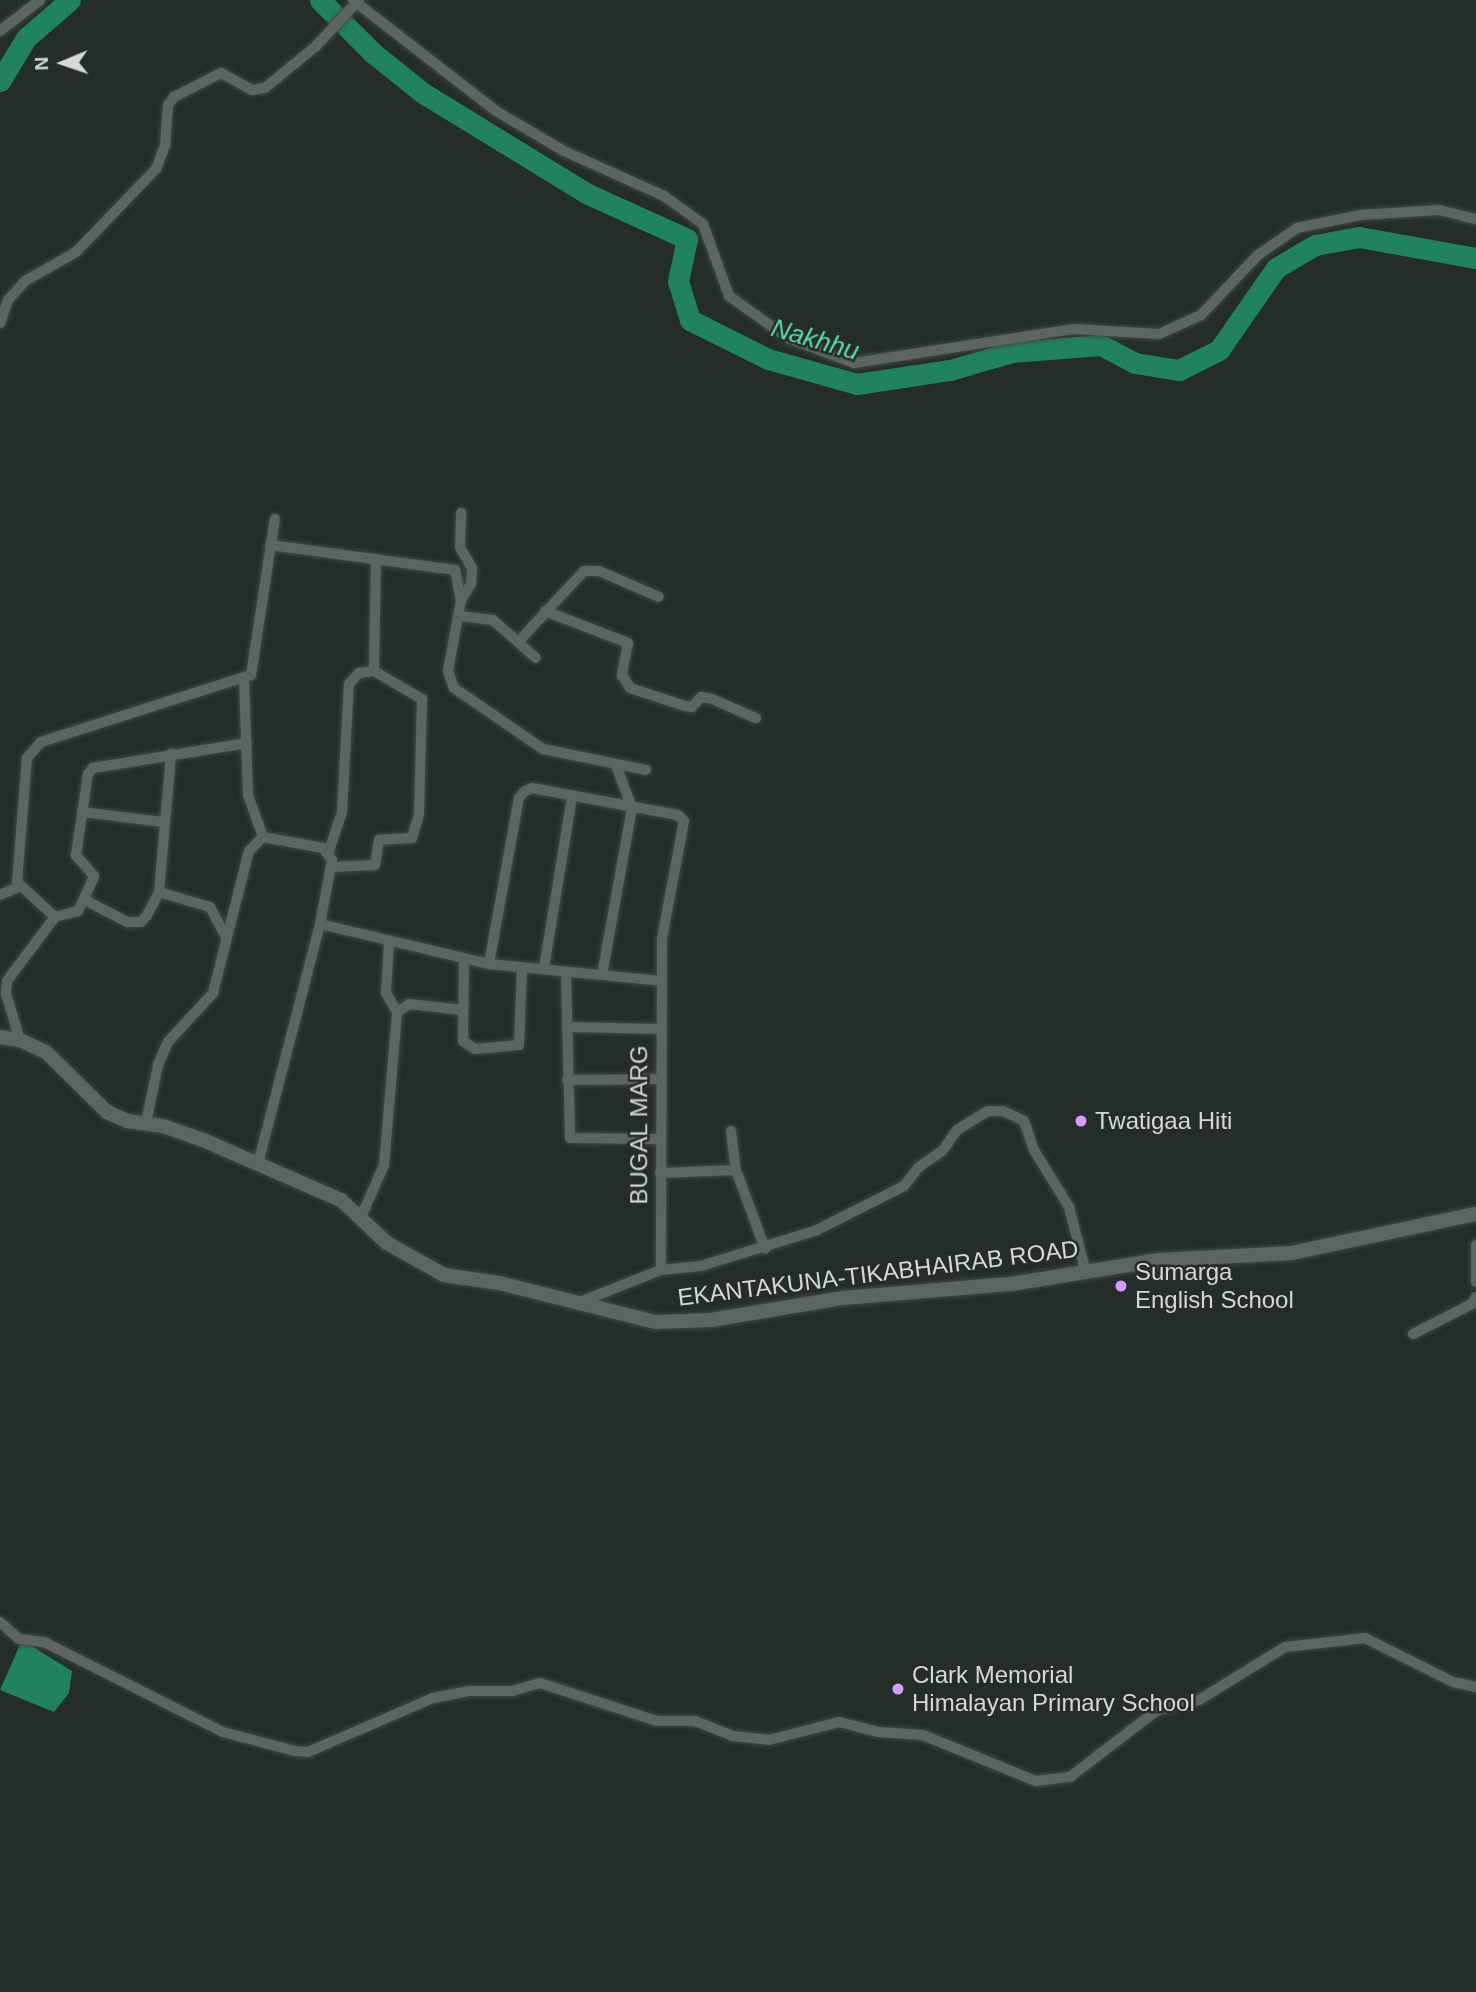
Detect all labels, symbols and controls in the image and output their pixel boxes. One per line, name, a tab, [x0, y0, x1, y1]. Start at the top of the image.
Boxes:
north arrow	[28, 28, 98, 98]
text: N	[31, 57, 52, 71]
water label: Nakhhu	[768, 313, 862, 367]
street label: BUGAL MARG	[625, 1045, 653, 1205]
place label: Twatigaa Hiti	[1095, 1107, 1232, 1135]
marker: Twatigaa Hiti	[1073, 1113, 1089, 1129]
street label: EKANTAKUNA-TIKABHAIRAB ROAD	[676, 1234, 1080, 1312]
place label: Sumarga English School	[1135, 1258, 1294, 1314]
marker: Sumarga English School	[1113, 1278, 1129, 1294]
place label: Clark Memorial Himalayan Primary School	[912, 1661, 1195, 1717]
marker: Clark Memorial Himalayan Primary School	[890, 1681, 906, 1697]

